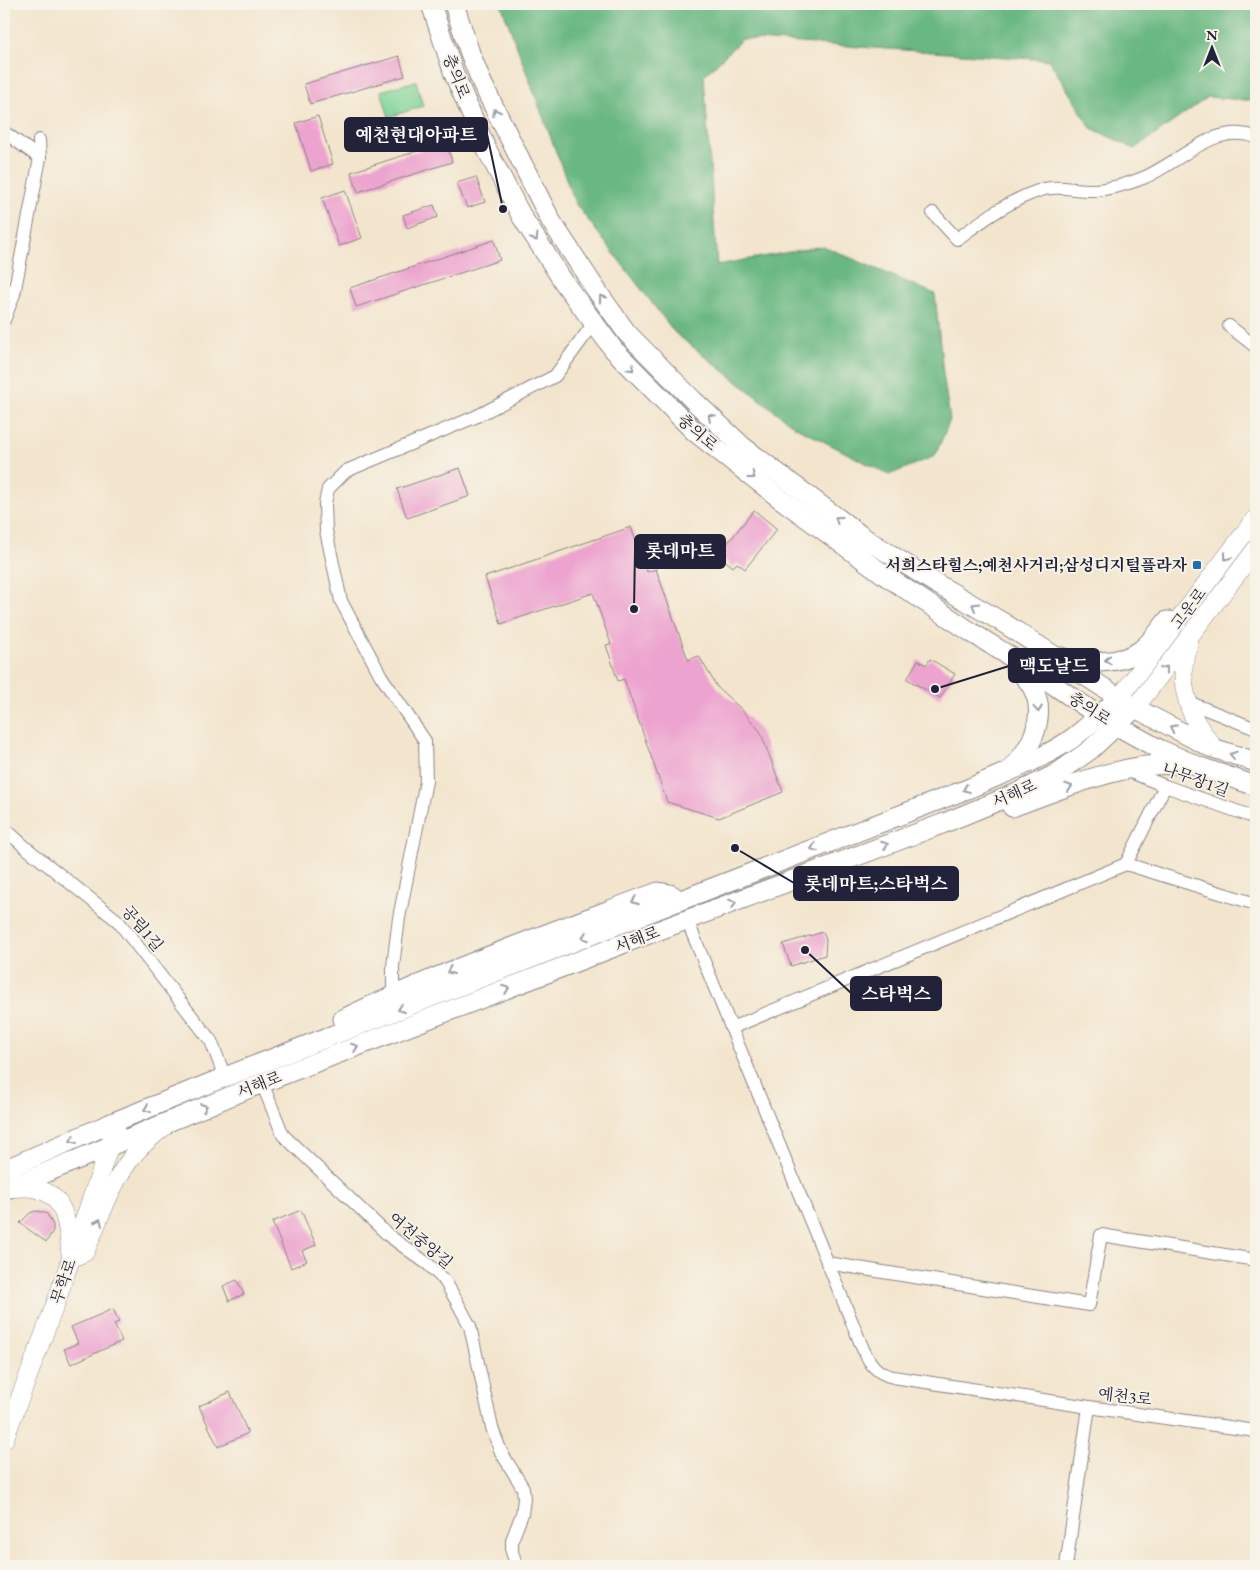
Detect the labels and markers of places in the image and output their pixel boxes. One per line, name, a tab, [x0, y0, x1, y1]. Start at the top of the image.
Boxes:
callout: 예천현대아파트	[345, 118, 487, 151]
callout: 롯데마트	[635, 535, 725, 568]
place label: 서희스타힐스;예천사거리;삼성디지털플라자	[885, 555, 1188, 576]
marker: 서희스타힐스;예천사거리;삼성디지털플라자	[1191, 559, 1203, 571]
callout: 맥도날드	[1009, 649, 1099, 682]
callout: 롯데마트;스타벅스	[794, 867, 958, 900]
callout: 스타벅스	[851, 977, 941, 1010]

